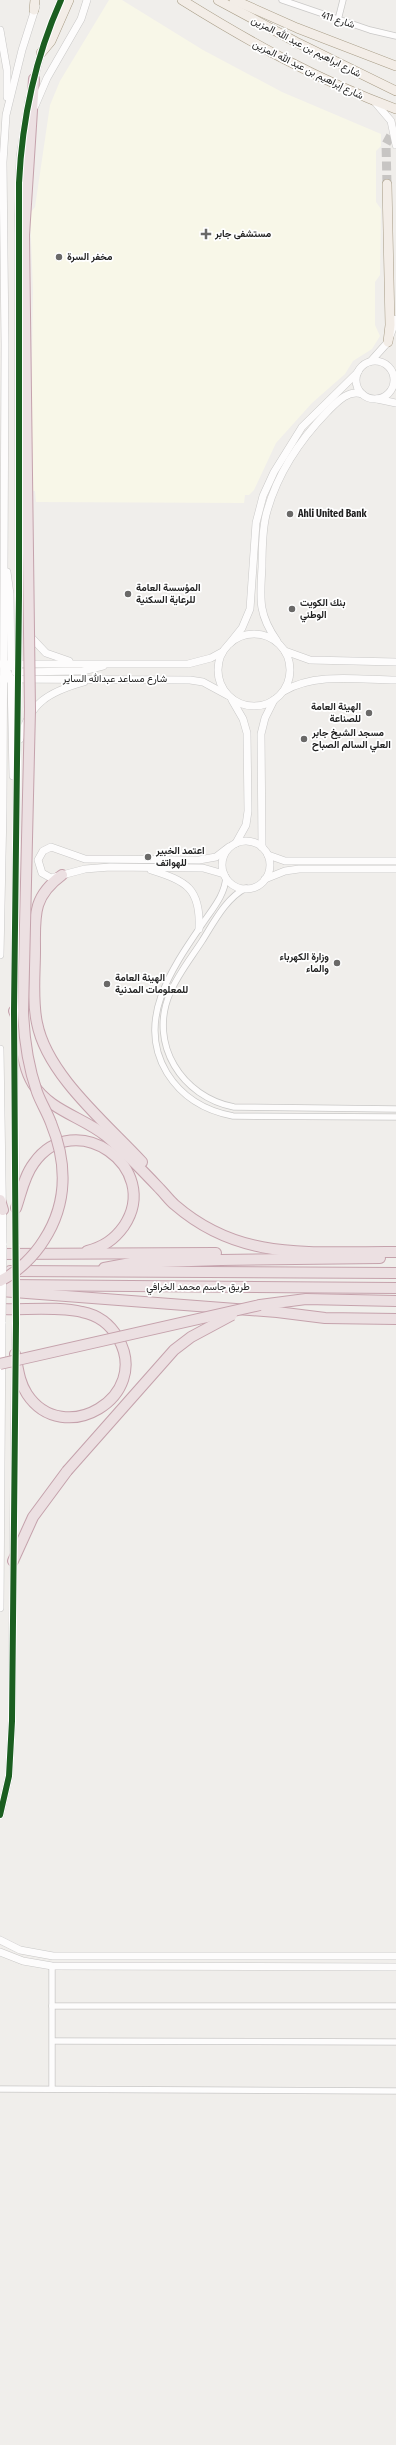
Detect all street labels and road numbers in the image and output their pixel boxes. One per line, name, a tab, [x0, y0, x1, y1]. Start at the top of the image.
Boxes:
street label: شارع 411	[320, 9, 356, 31]
street label: شارع ابراهيم بن عبد الله المزين	[249, 14, 363, 80]
street label: شارع إبراهيم بن عبد الله المزين	[251, 38, 365, 102]
street label: شارع مساعد عبدالله الساير	[62, 673, 167, 685]
street label: طريق جاسم محمد الخرافي	[146, 1281, 250, 1295]

